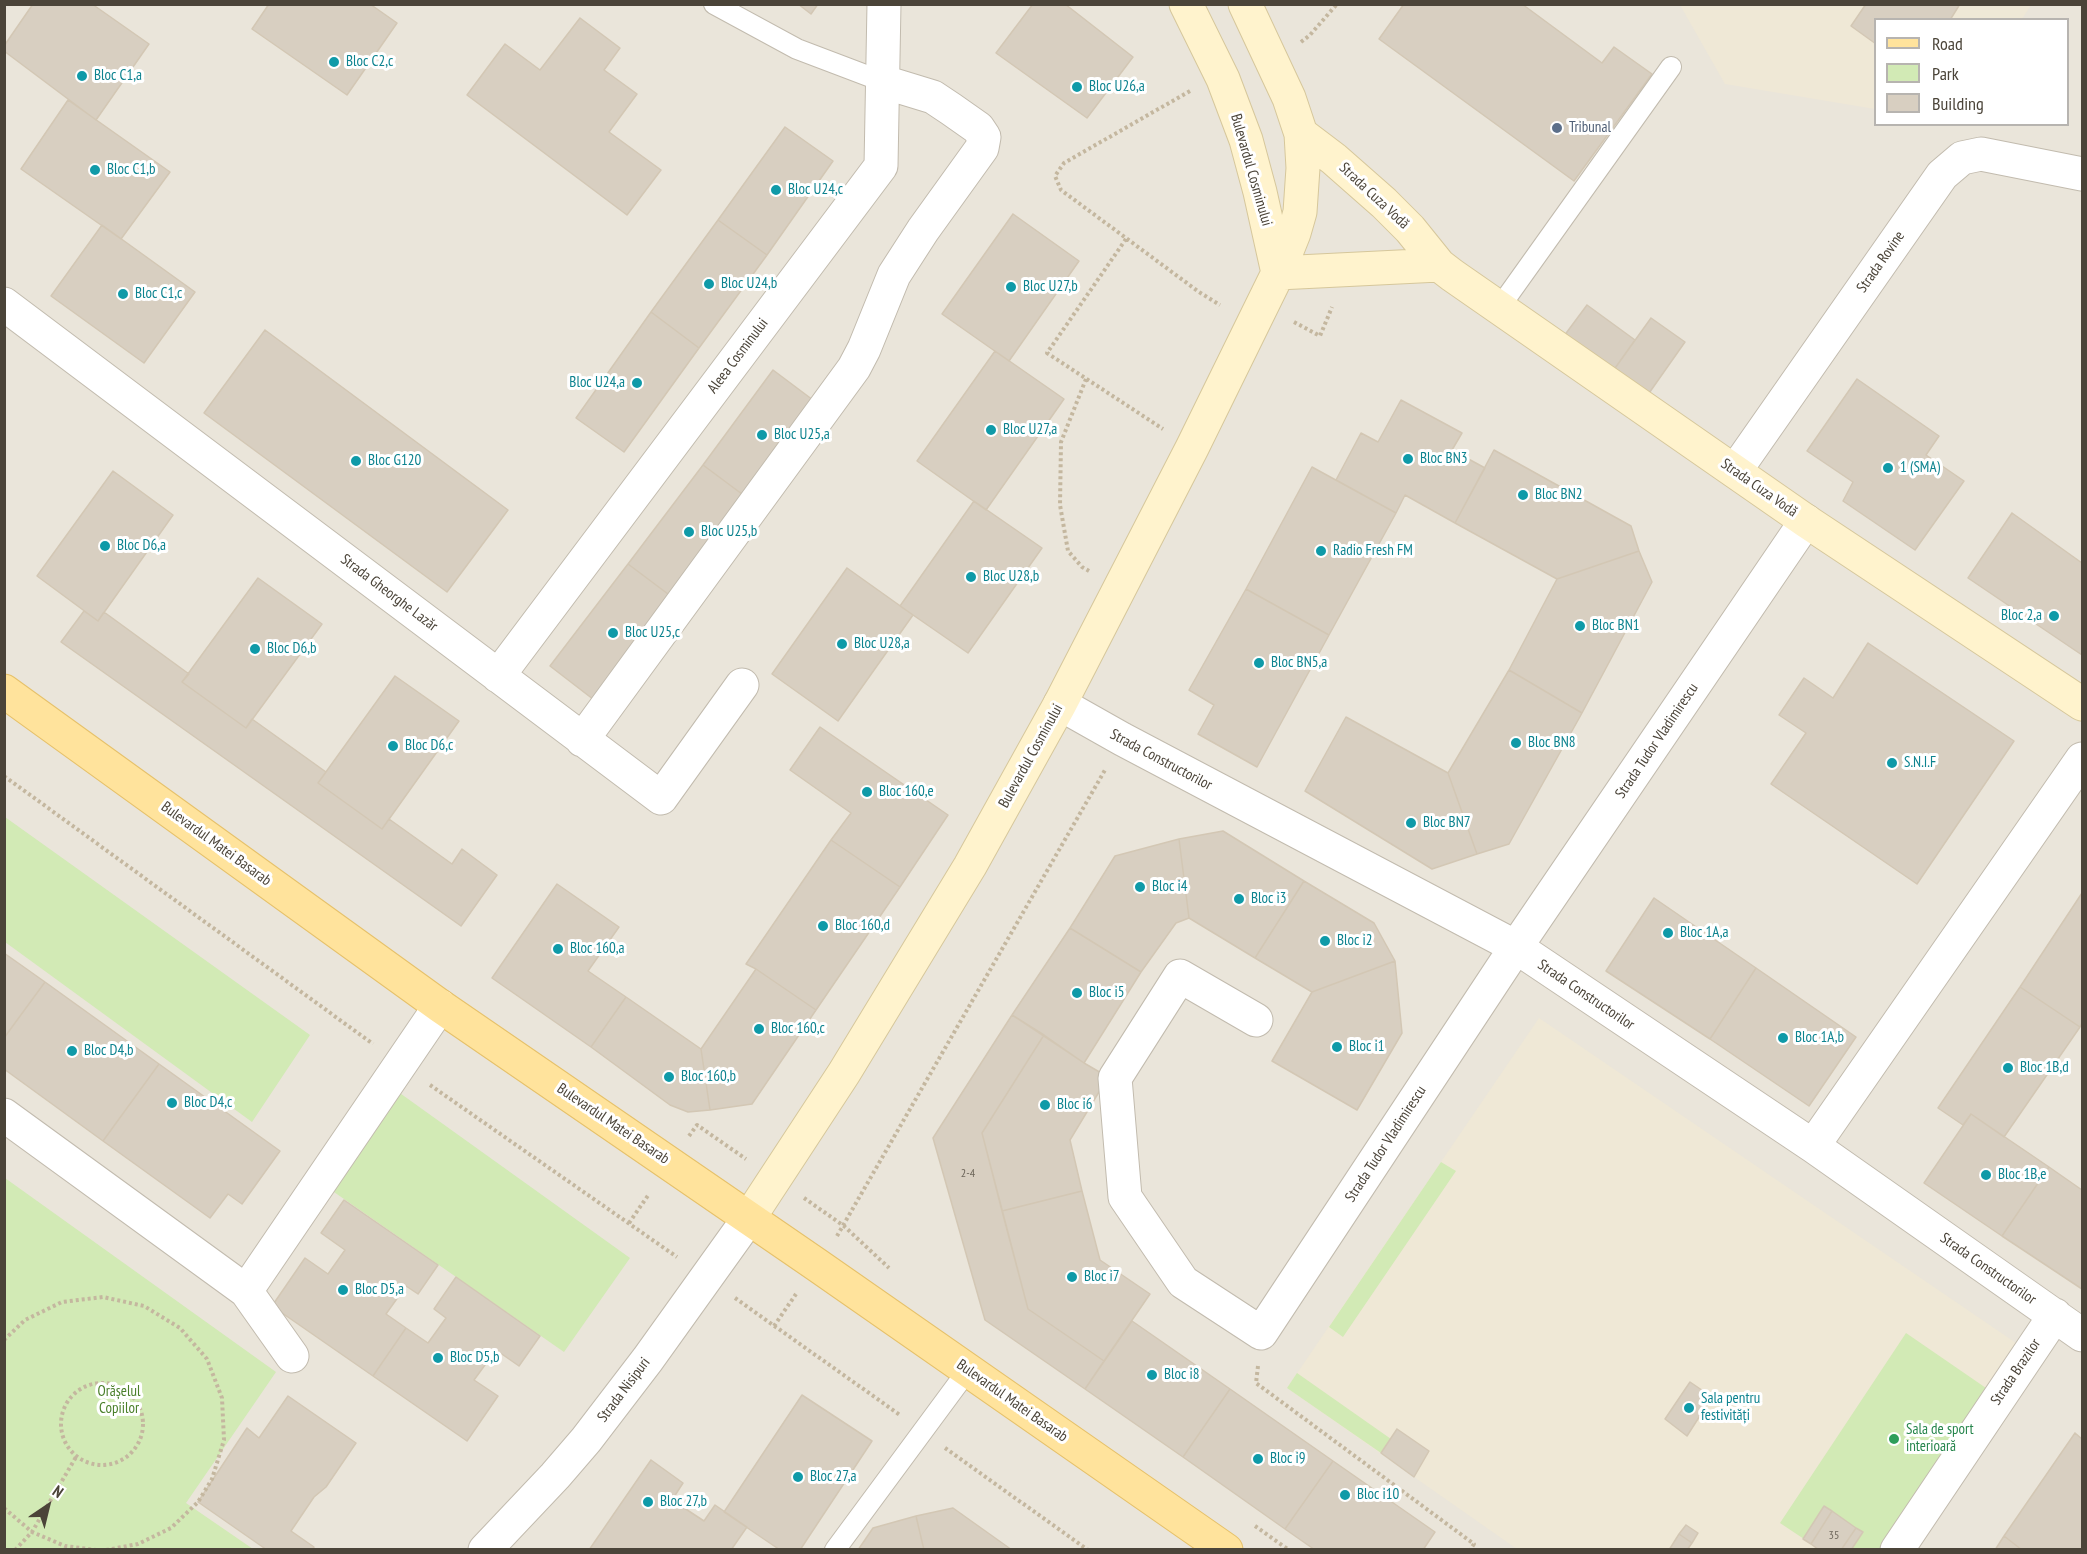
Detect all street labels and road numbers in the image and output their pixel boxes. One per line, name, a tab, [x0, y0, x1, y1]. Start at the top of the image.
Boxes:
street label: Bulevardul Cosminului	[1226, 112, 1276, 228]
street label: Strada Cuza Vodă	[1335, 159, 1413, 233]
street label: Strada Rovine	[1853, 228, 1909, 296]
street label: Aleea Cosminului	[704, 315, 772, 397]
street label: Strada Cuza Vodă	[1717, 455, 1801, 521]
street label: Strada Gheorghe Lazăr	[337, 551, 441, 635]
street label: Strada Tudor Vladimirescu	[1612, 680, 1702, 802]
street label: Bulevardul Cosminului	[995, 701, 1067, 811]
street label: Strada Constructorilor	[1107, 726, 1215, 794]
street label: Bulevardul Matei Basarab	[157, 798, 275, 890]
street label: Strada Constructorilor	[1534, 956, 1638, 1034]
street label: Bulevardul Matei Basarab	[553, 1080, 673, 1168]
street label: Strada Tudor Vladimirescu	[1342, 1083, 1430, 1205]
street label: Strada Constructorilor	[1937, 1229, 2039, 1309]
street label: Strada Brazilor	[1987, 1335, 2045, 1409]
street label: Strada Nisipuri	[594, 1354, 654, 1426]
street label: Bulevardul Matei Basarab	[953, 1356, 1071, 1446]

